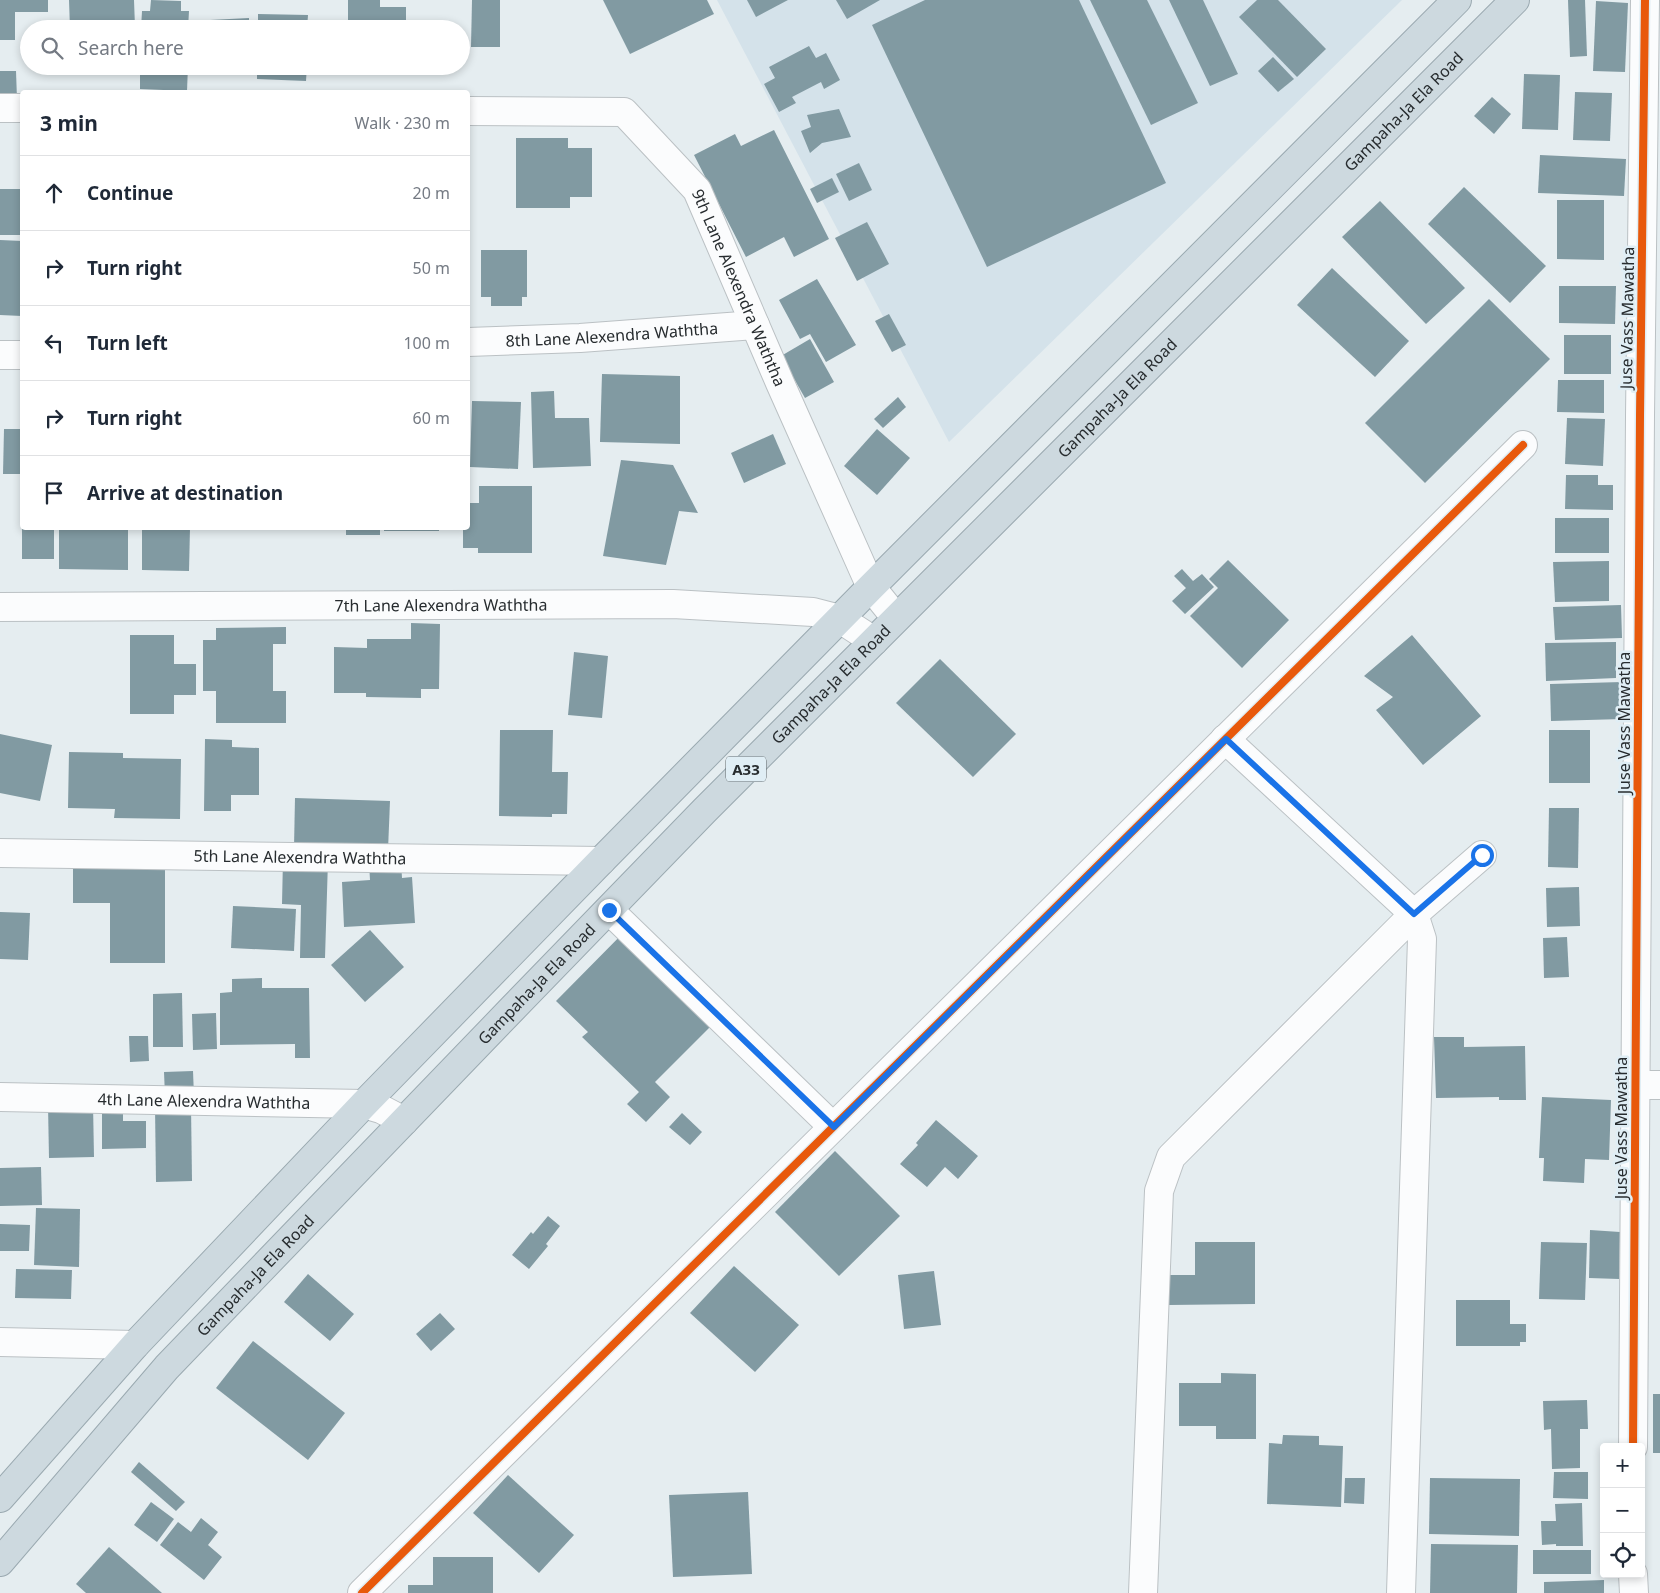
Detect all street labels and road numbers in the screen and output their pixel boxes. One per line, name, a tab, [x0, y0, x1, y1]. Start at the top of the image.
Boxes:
street label: Gampaha-Ja Ela Road	[1339, 47, 1468, 176]
street label: 9th Lane Alexendra Waththa	[687, 185, 791, 390]
street label: Juse Vass Mawatha	[1615, 247, 1639, 391]
street label: 8th Lane Alexendra Waththa	[505, 317, 719, 352]
street label: Gampaha-Ja Ela Road	[1053, 333, 1182, 462]
street label: 7th Lane Alexendra Waththa	[335, 594, 547, 617]
street label: Gampaha-Ja Ela Road	[766, 620, 895, 749]
street label: Juse Vass Mawatha	[1613, 652, 1635, 796]
road number: A33	[726, 756, 766, 782]
street label: 5th Lane Alexendra Waththa	[193, 845, 407, 869]
street label: Gampaha-Ja Ela Road	[473, 918, 600, 1049]
street label: Juse Vass Mawatha	[1610, 1057, 1632, 1201]
street label: 4th Lane Alexendra Waththa	[97, 1088, 311, 1114]
street label: Gampaha-Ja Ela Road	[192, 1210, 319, 1341]

